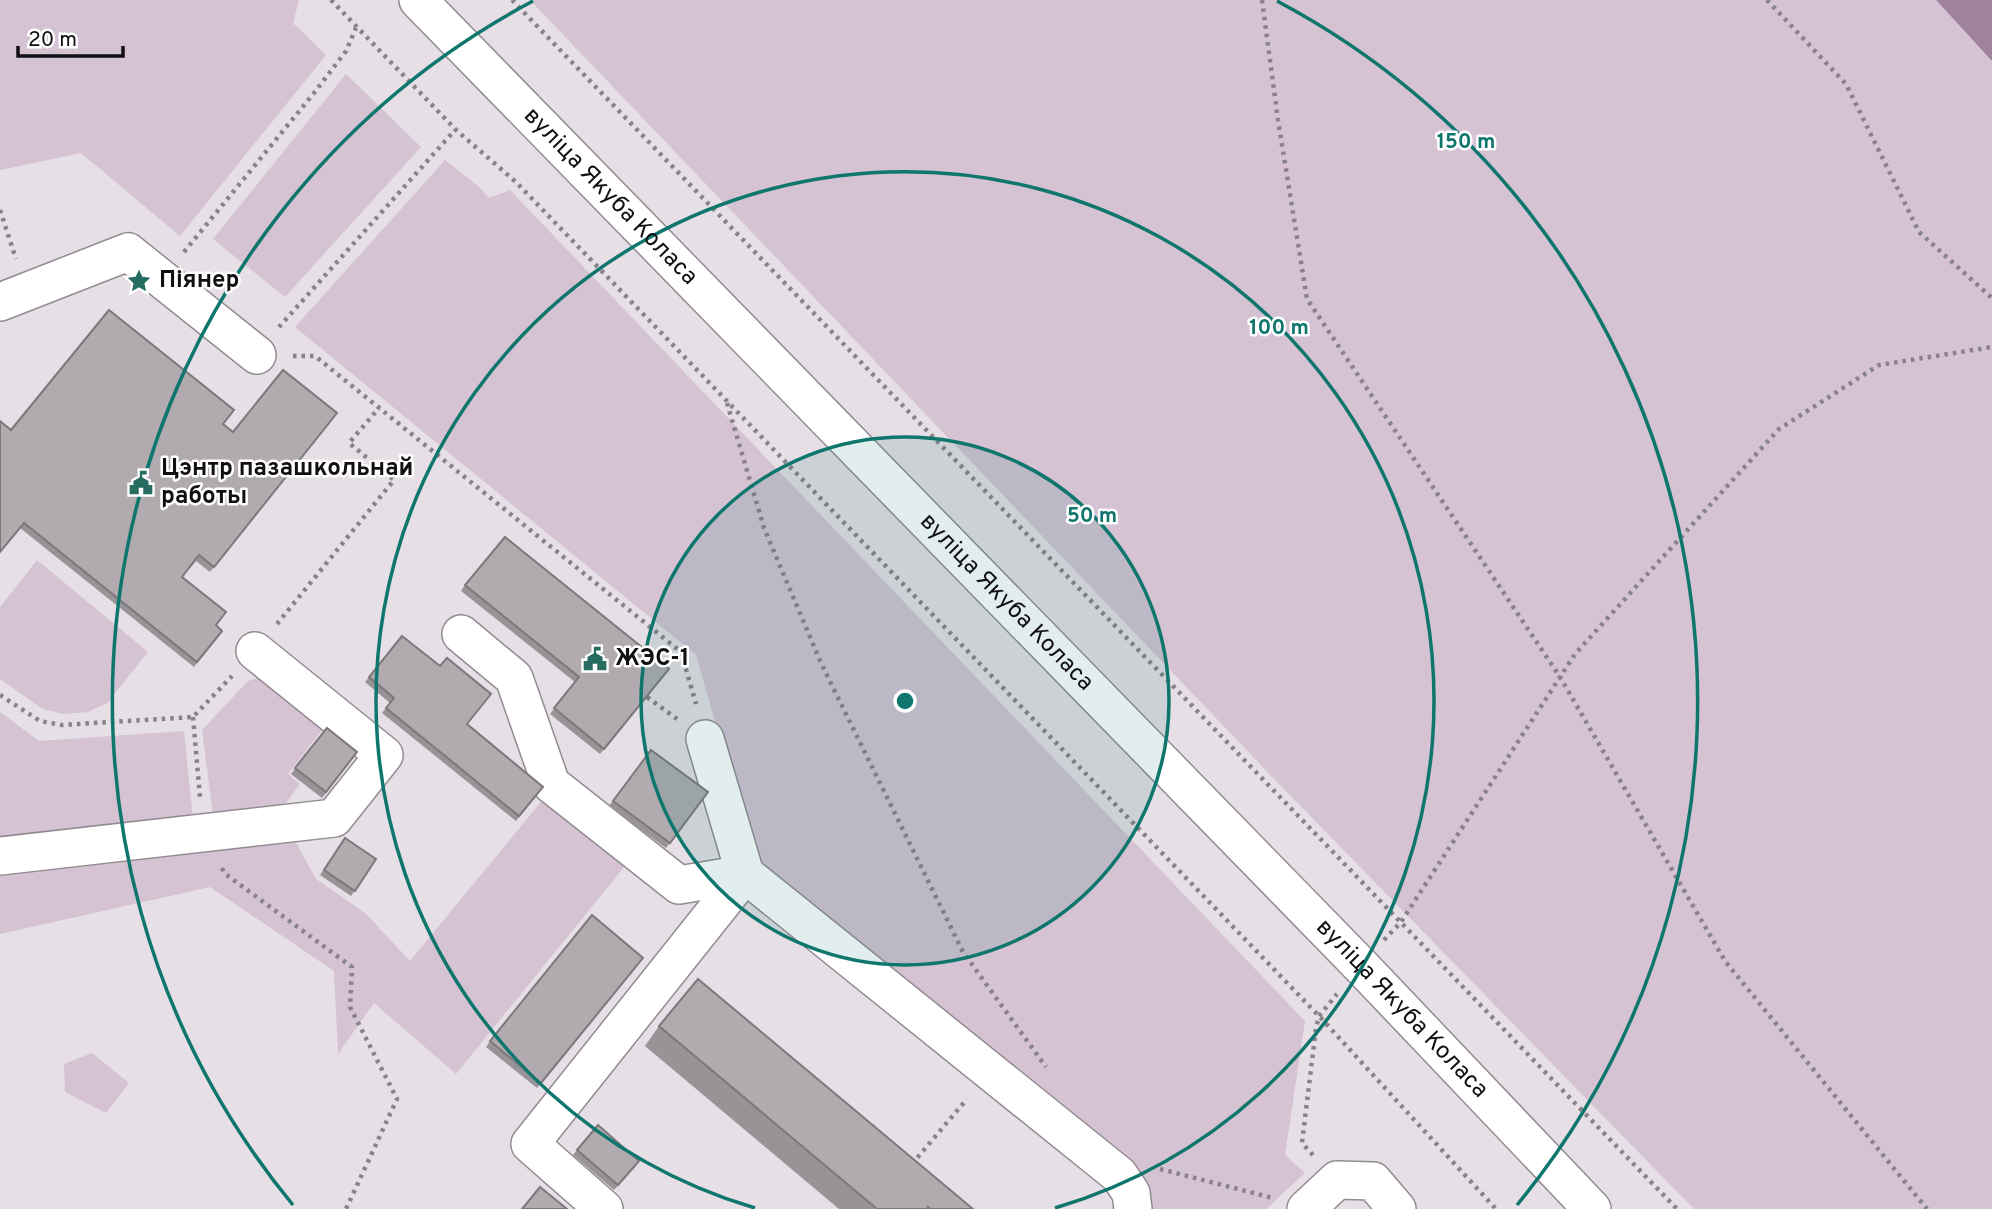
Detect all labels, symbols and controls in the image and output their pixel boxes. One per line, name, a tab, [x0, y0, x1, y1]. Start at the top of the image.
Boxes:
scale bar	[18, 14, 122, 58]
text: 20 m	[28, 27, 77, 54]
street label: вуліца Якуба Коласа	[517, 102, 704, 292]
text: 150 m	[1437, 129, 1495, 156]
place label: Піянер	[159, 266, 239, 296]
place icon: Піянер	[125, 267, 153, 295]
text: 100 m	[1249, 315, 1309, 342]
place label: Цэнтр пазашкольнай работы	[161, 454, 413, 512]
public building icon: Цэнтр пазашкольнай работы	[127, 469, 155, 497]
text: 50 m	[1067, 503, 1117, 530]
street label: вуліца Якуба Коласа	[913, 507, 1100, 698]
place label: ЖЭС-1	[615, 644, 690, 674]
public building icon: ЖЭС-1	[581, 645, 609, 673]
centre of rings	[893, 689, 917, 713]
street label: вуліца Якуба Коласа	[1309, 913, 1494, 1105]

